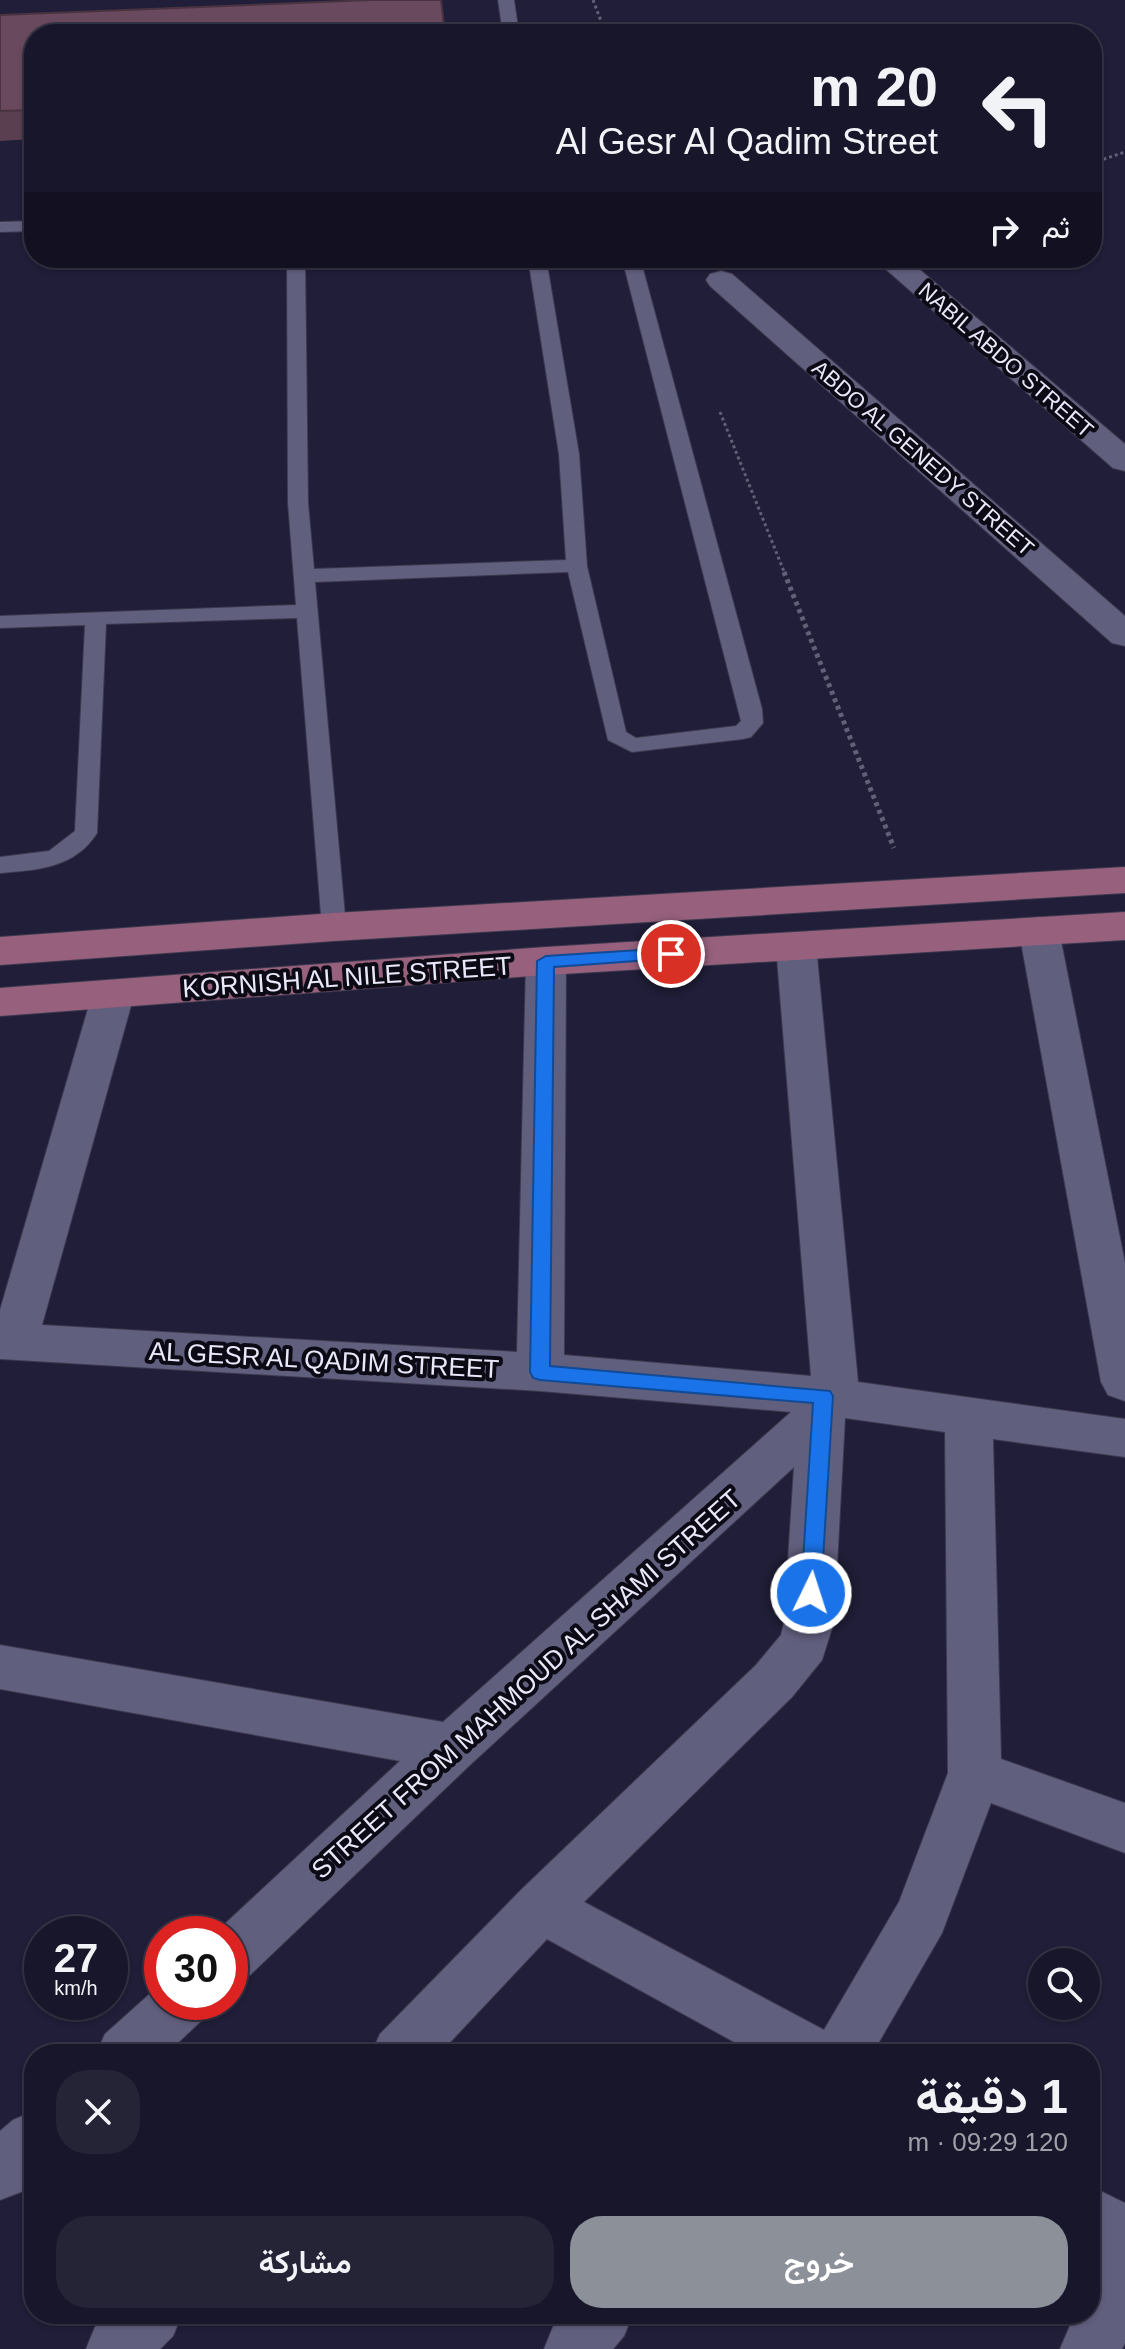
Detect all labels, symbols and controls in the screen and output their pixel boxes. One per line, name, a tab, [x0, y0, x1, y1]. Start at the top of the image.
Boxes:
text: 20 m	[810, 55, 938, 118]
icon: left	[966, 56, 1070, 160]
text: Al Gesr Al Qadim Street	[556, 121, 938, 162]
icon: right	[982, 208, 1026, 252]
text: ثم	[1042, 211, 1070, 244]
street label: NABIL ABDO STREET	[914, 277, 1098, 443]
street label: ABDO AL GENEDY STREET	[807, 355, 1039, 561]
pin	[637, 920, 705, 988]
icon: arrive	[649, 932, 693, 976]
street label: KORNISH AL NILE STREET	[181, 951, 513, 1003]
street label: AL GESR AL QADIM STREET	[148, 1336, 500, 1384]
street label: STREET FROM MAHMOUD AL SHAMI STREET	[306, 1483, 747, 1885]
position arrow	[769, 1551, 853, 1635]
speed limit sign: 30	[144, 1916, 248, 2020]
text: 27	[54, 1936, 98, 1980]
map controls	[1028, 1948, 1100, 2020]
button: search	[1028, 1948, 1100, 2020]
text: km/h	[54, 1977, 98, 1999]
button: close	[56, 2070, 140, 2154]
text: 1 دقيقة	[915, 2070, 1068, 2123]
text: 120 m · 09:29	[908, 2127, 1068, 2157]
button: مشاركة	[56, 2216, 554, 2308]
button: خروج	[570, 2216, 1068, 2308]

